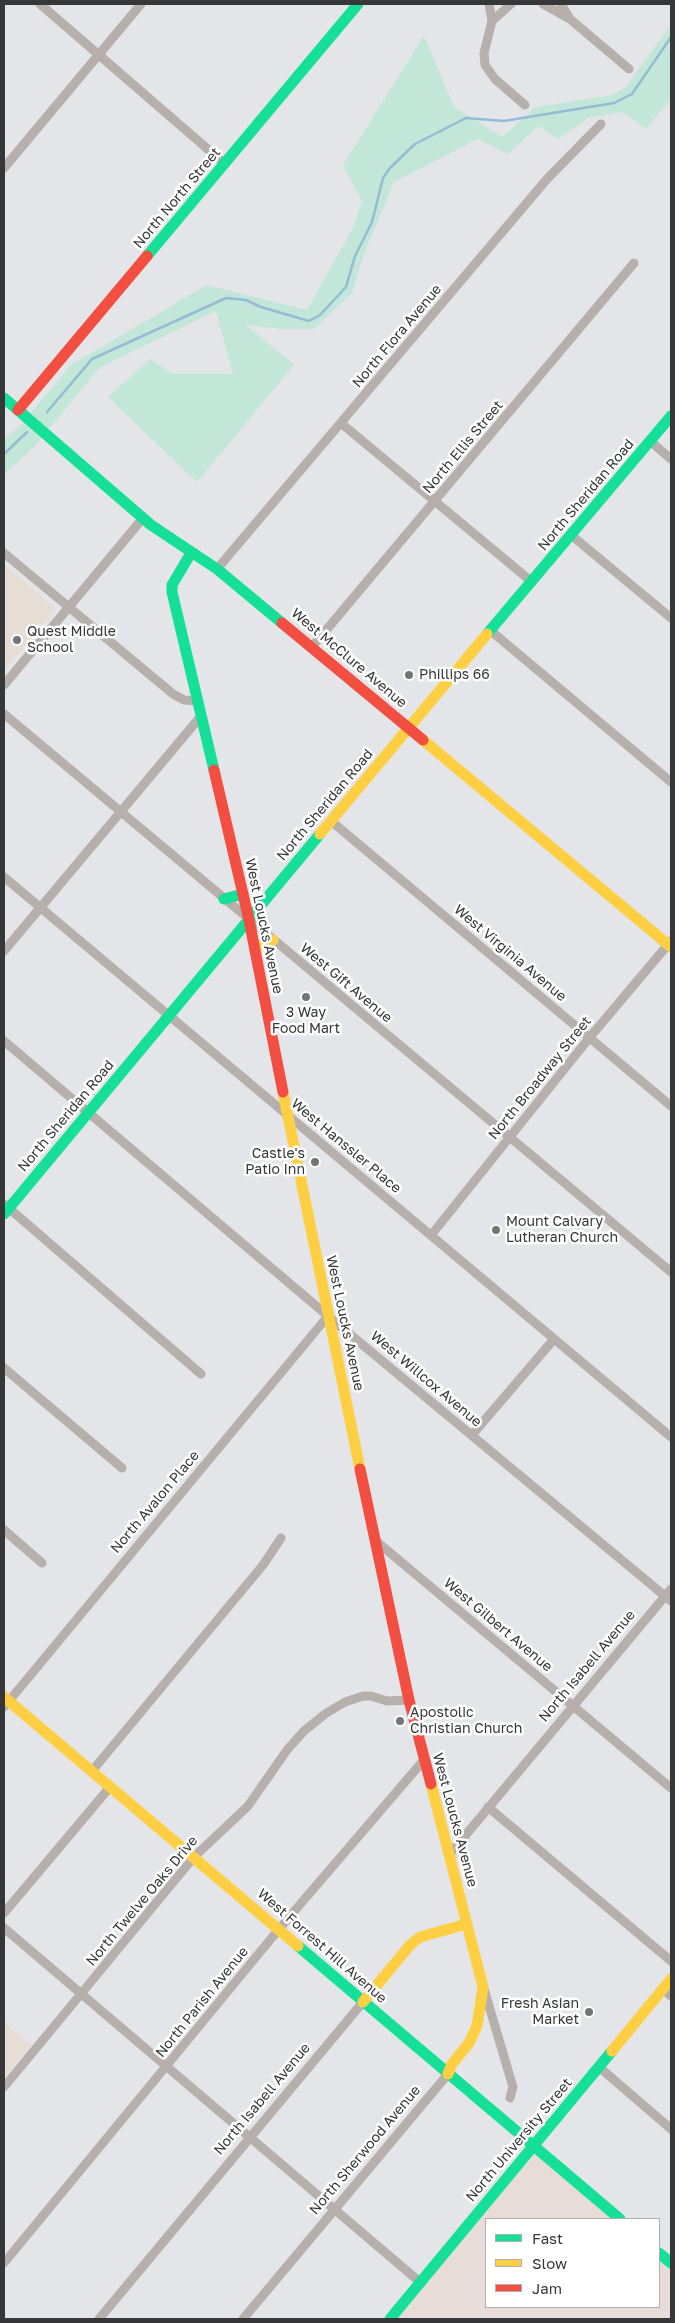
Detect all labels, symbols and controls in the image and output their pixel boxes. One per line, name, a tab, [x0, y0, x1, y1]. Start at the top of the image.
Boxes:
street label: North North Street	[130, 144, 224, 252]
street label: North Flora Avenue	[349, 281, 445, 391]
street label: North Ellis Street	[419, 397, 507, 497]
street label: North Sheridan Road	[534, 436, 638, 554]
street label: West McClure Avenue	[288, 605, 410, 711]
place label: Quest Middle School	[27, 624, 116, 656]
marker: Quest Middle School	[11, 634, 23, 646]
place label: Phillips 66	[419, 667, 490, 683]
marker: Phillips 66	[403, 669, 415, 681]
street label: North Sheridan Road	[273, 746, 377, 864]
street label: West Loucks Avenue	[241, 857, 287, 995]
street label: West Virginia Avenue	[450, 901, 570, 1005]
street label: West Gift Avenue	[297, 940, 395, 1026]
marker: 3 Way Food Mart	[300, 991, 312, 1003]
place label: 3 Way Food Mart	[272, 1005, 340, 1038]
street label: North Broadway Street	[485, 1013, 595, 1143]
street label: North Sheridan Road	[14, 1057, 118, 1175]
street label: West Hanssler Place	[288, 1095, 404, 1197]
place label: Castle's Patio Inn	[245, 1146, 305, 1178]
marker: Castle's Patio Inn	[309, 1156, 321, 1168]
place label: Mount Calvary Lutheran Church	[506, 1214, 618, 1246]
marker: Mount Calvary Lutheran Church	[490, 1224, 502, 1236]
street label: West Loucks Avenue	[322, 1254, 368, 1392]
street label: West Willcox Avenue	[367, 1328, 485, 1430]
street label: North Avalon Place	[107, 1447, 203, 1557]
street label: West Gilbert Avenue	[440, 1575, 556, 1675]
street label: North Isabell Avenue	[535, 1607, 639, 1725]
place label: Apostolic Christian Church	[410, 1705, 522, 1738]
marker: Apostolic Christian Church	[394, 1715, 406, 1727]
street label: West Loucks Avenue	[429, 1751, 481, 1889]
street label: North Twelve Oaks Drive	[83, 1833, 201, 1969]
street label: West Forrest Hill Avenue	[254, 1885, 390, 2007]
street label: North Parish Avenue	[152, 1943, 252, 2061]
place label: Fresh Asian Market	[501, 1996, 579, 2028]
marker: Fresh Asian Market	[583, 2006, 595, 2018]
street label: North Isabell Avenue	[210, 2040, 314, 2158]
street label: North University Street	[462, 2075, 576, 2205]
street label: North Sherwood Avenue	[306, 2082, 424, 2218]
legend	[485, 2218, 660, 2308]
text: Fast	[532, 2229, 563, 2247]
text: Slow	[532, 2254, 567, 2272]
text: Jam	[532, 2279, 562, 2297]

